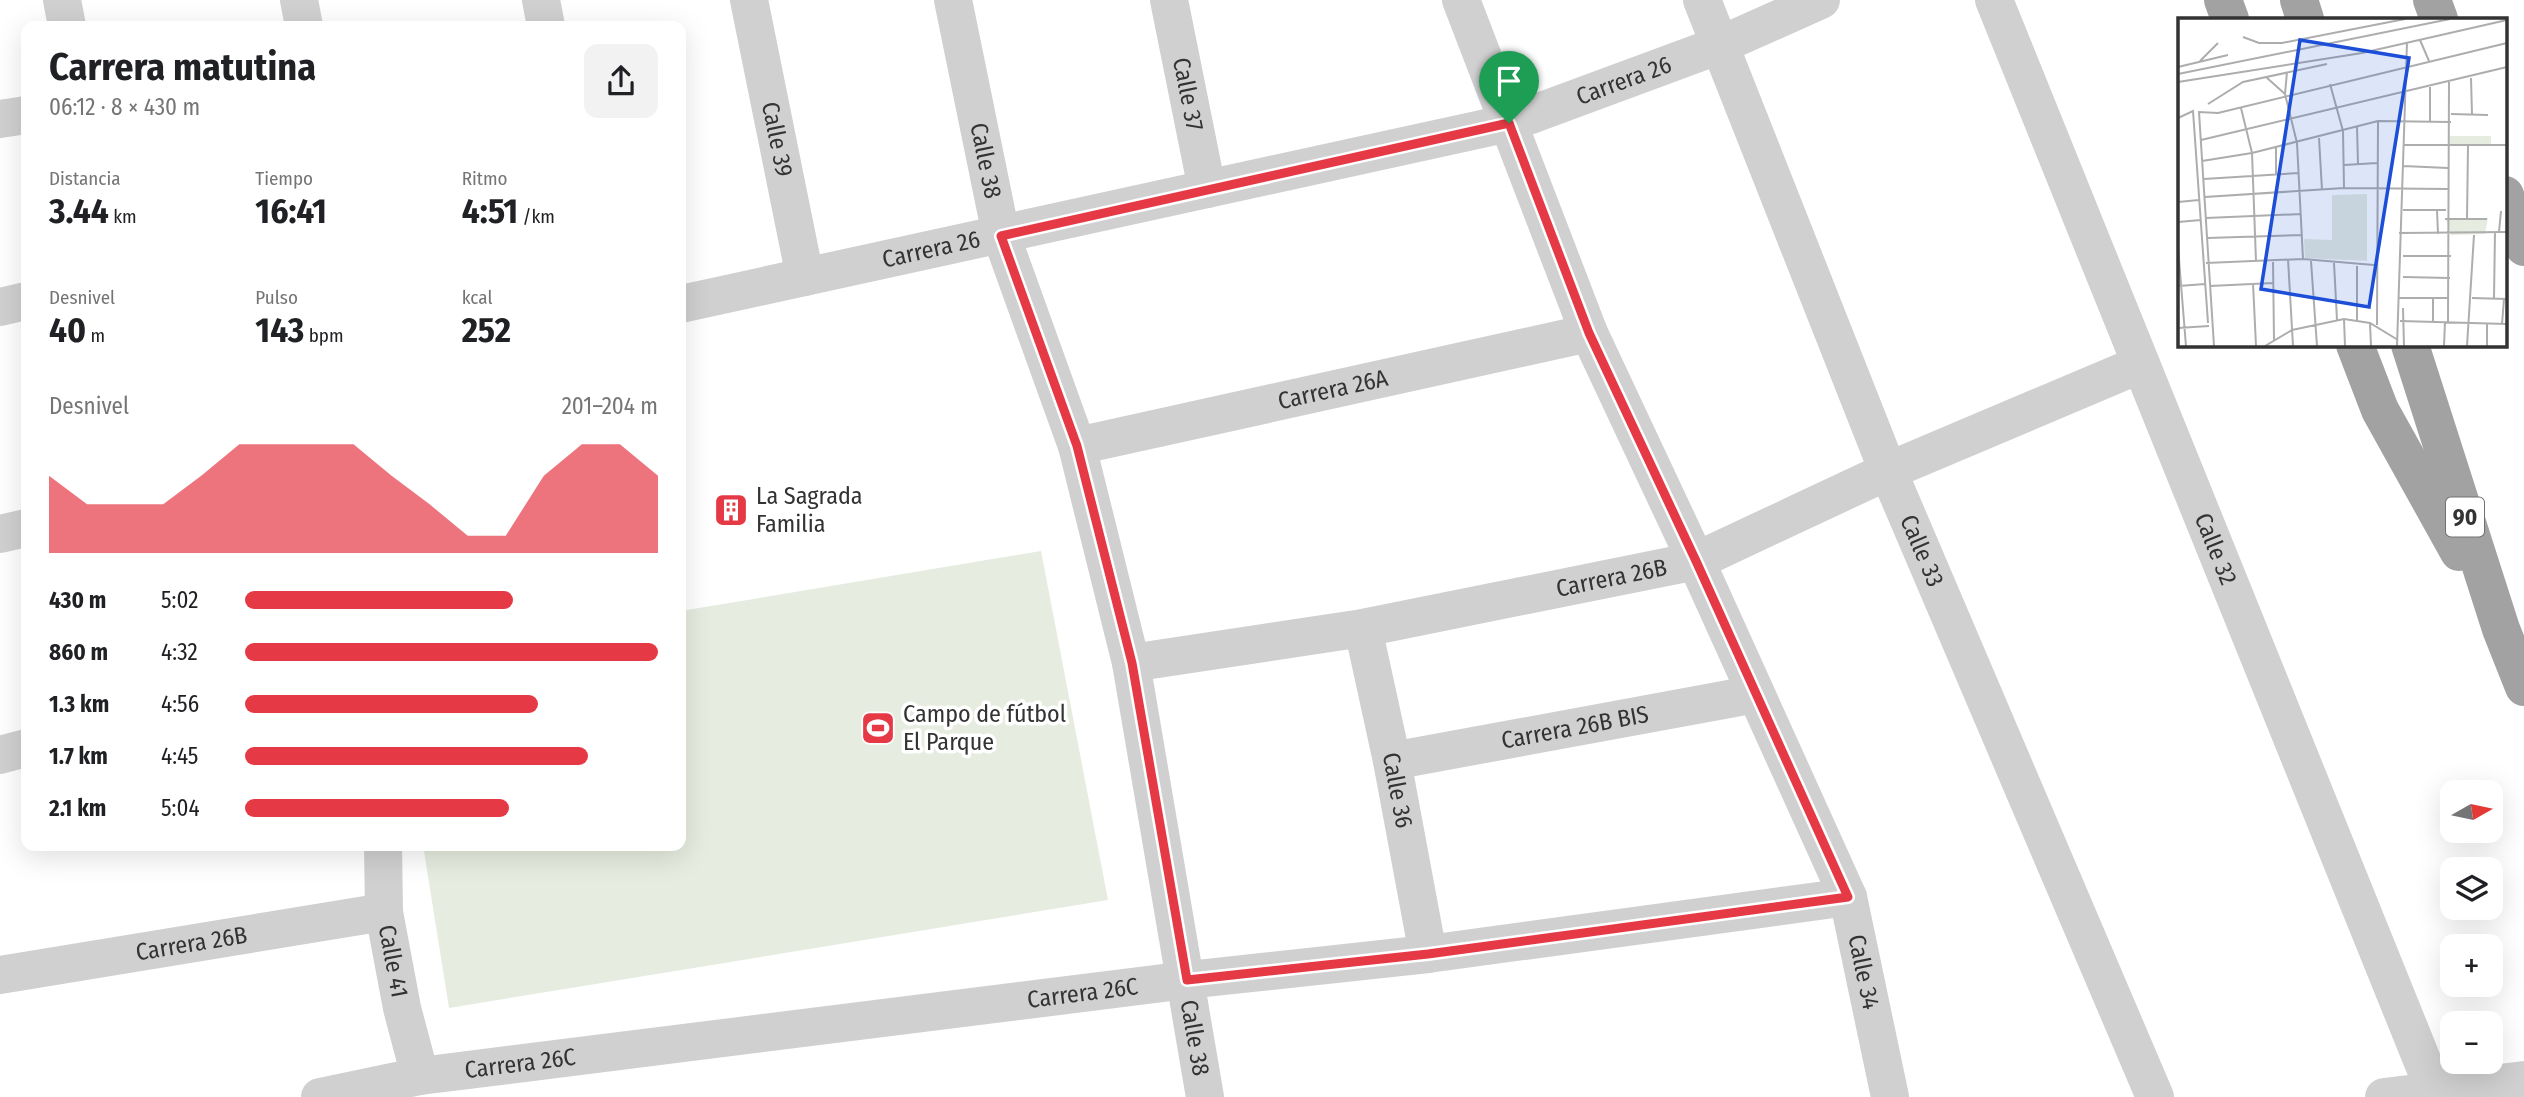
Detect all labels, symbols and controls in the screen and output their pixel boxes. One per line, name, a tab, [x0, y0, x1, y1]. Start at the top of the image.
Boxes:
inset map	[2178, 18, 2506, 346]
text: Carrera matutina	[49, 44, 316, 90]
button: share	[584, 44, 658, 118]
street label: Carrera 26	[1572, 50, 1675, 111]
pin	[1479, 51, 1539, 123]
street label: Calle 37	[1167, 55, 1209, 133]
icon: arrive	[1490, 62, 1528, 100]
text: 06:12 · 8 × 430 m	[49, 93, 200, 121]
street label: Calle 39	[756, 99, 798, 179]
street label: Calle 38	[964, 120, 1007, 201]
text: Distancia	[49, 167, 121, 190]
text: Tiempo	[255, 167, 313, 190]
text: Ritmo	[462, 167, 508, 190]
text: 3.44	[49, 190, 109, 232]
text: 16:41	[255, 190, 327, 232]
text: 4:51	[462, 190, 518, 232]
text: km	[109, 205, 137, 228]
text: /km	[518, 205, 555, 228]
street label: Carrera 26	[880, 225, 983, 274]
text: Desnivel	[49, 286, 115, 309]
text: Pulso	[255, 286, 298, 309]
text: kcal	[462, 286, 492, 309]
text: 40	[49, 309, 86, 351]
text: 143	[255, 309, 304, 351]
text: 252	[462, 309, 511, 351]
text: m	[86, 324, 105, 347]
text: bpm	[304, 324, 344, 347]
street label: Carrera 26A	[1275, 364, 1391, 415]
text: Desnivel	[49, 392, 129, 420]
text: 201–204 m	[562, 392, 658, 420]
place label: La Sagrada Familia	[756, 482, 863, 538]
building icon: La Sagrada Familia	[712, 491, 750, 529]
road number: 90	[2446, 498, 2484, 537]
street label: Calle 32	[2189, 509, 2243, 589]
street label: Calle 33	[1894, 511, 1950, 591]
street label: Carrera 26B	[1554, 553, 1669, 603]
text: 430 m	[49, 586, 106, 614]
text: 5:02	[161, 586, 198, 614]
text: 860 m	[49, 638, 108, 666]
text: 4:32	[161, 638, 198, 666]
text: 1.3 km	[49, 690, 109, 718]
text: 4:56	[161, 690, 199, 718]
place label: Campo de fútbol El Parque	[903, 700, 1066, 756]
street label: Carrera 26B BIS	[1499, 700, 1651, 755]
sports icon: Campo de fútbol El Parque	[859, 709, 897, 747]
text: 1.7 km	[49, 742, 108, 770]
text: 4:45	[161, 742, 198, 770]
street label: Calle 36	[1377, 750, 1418, 830]
north arrow	[2440, 780, 2502, 844]
map controls	[2440, 780, 2503, 1074]
text: 2.1 km	[49, 794, 106, 822]
text: 5:04	[161, 794, 200, 822]
button: layers	[2440, 857, 2503, 920]
street label: Carrera 26B	[134, 921, 249, 967]
street label: Calle 41	[373, 923, 414, 1000]
street label: Calle 34	[1842, 932, 1885, 1012]
button: +	[2440, 934, 2503, 997]
street label: Carrera 26C	[1026, 972, 1140, 1014]
street label: Calle 38	[1175, 998, 1215, 1078]
button: −	[2440, 1011, 2503, 1074]
street label: Carrera 26C	[463, 1043, 577, 1084]

